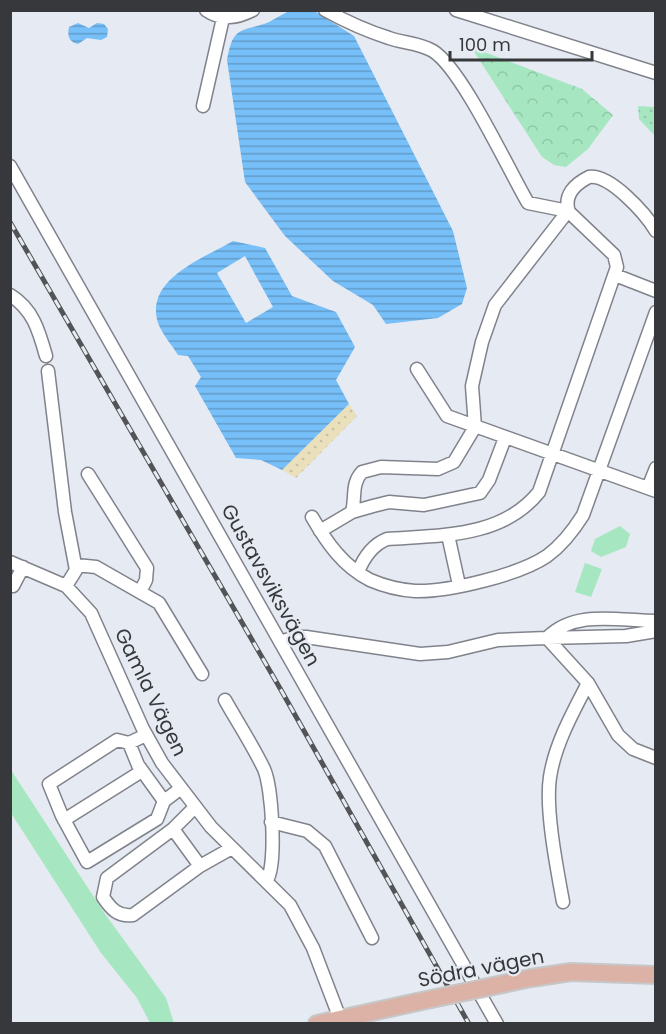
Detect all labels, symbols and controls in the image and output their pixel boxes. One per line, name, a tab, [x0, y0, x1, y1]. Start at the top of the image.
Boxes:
scale bar	[450, 24, 592, 62]
text: 100 m	[459, 32, 511, 57]
street label: Gustavsviksvägen	[215, 499, 327, 671]
street label: Gamla Vägen	[108, 623, 194, 761]
street label: Södra vägen	[416, 942, 546, 994]

